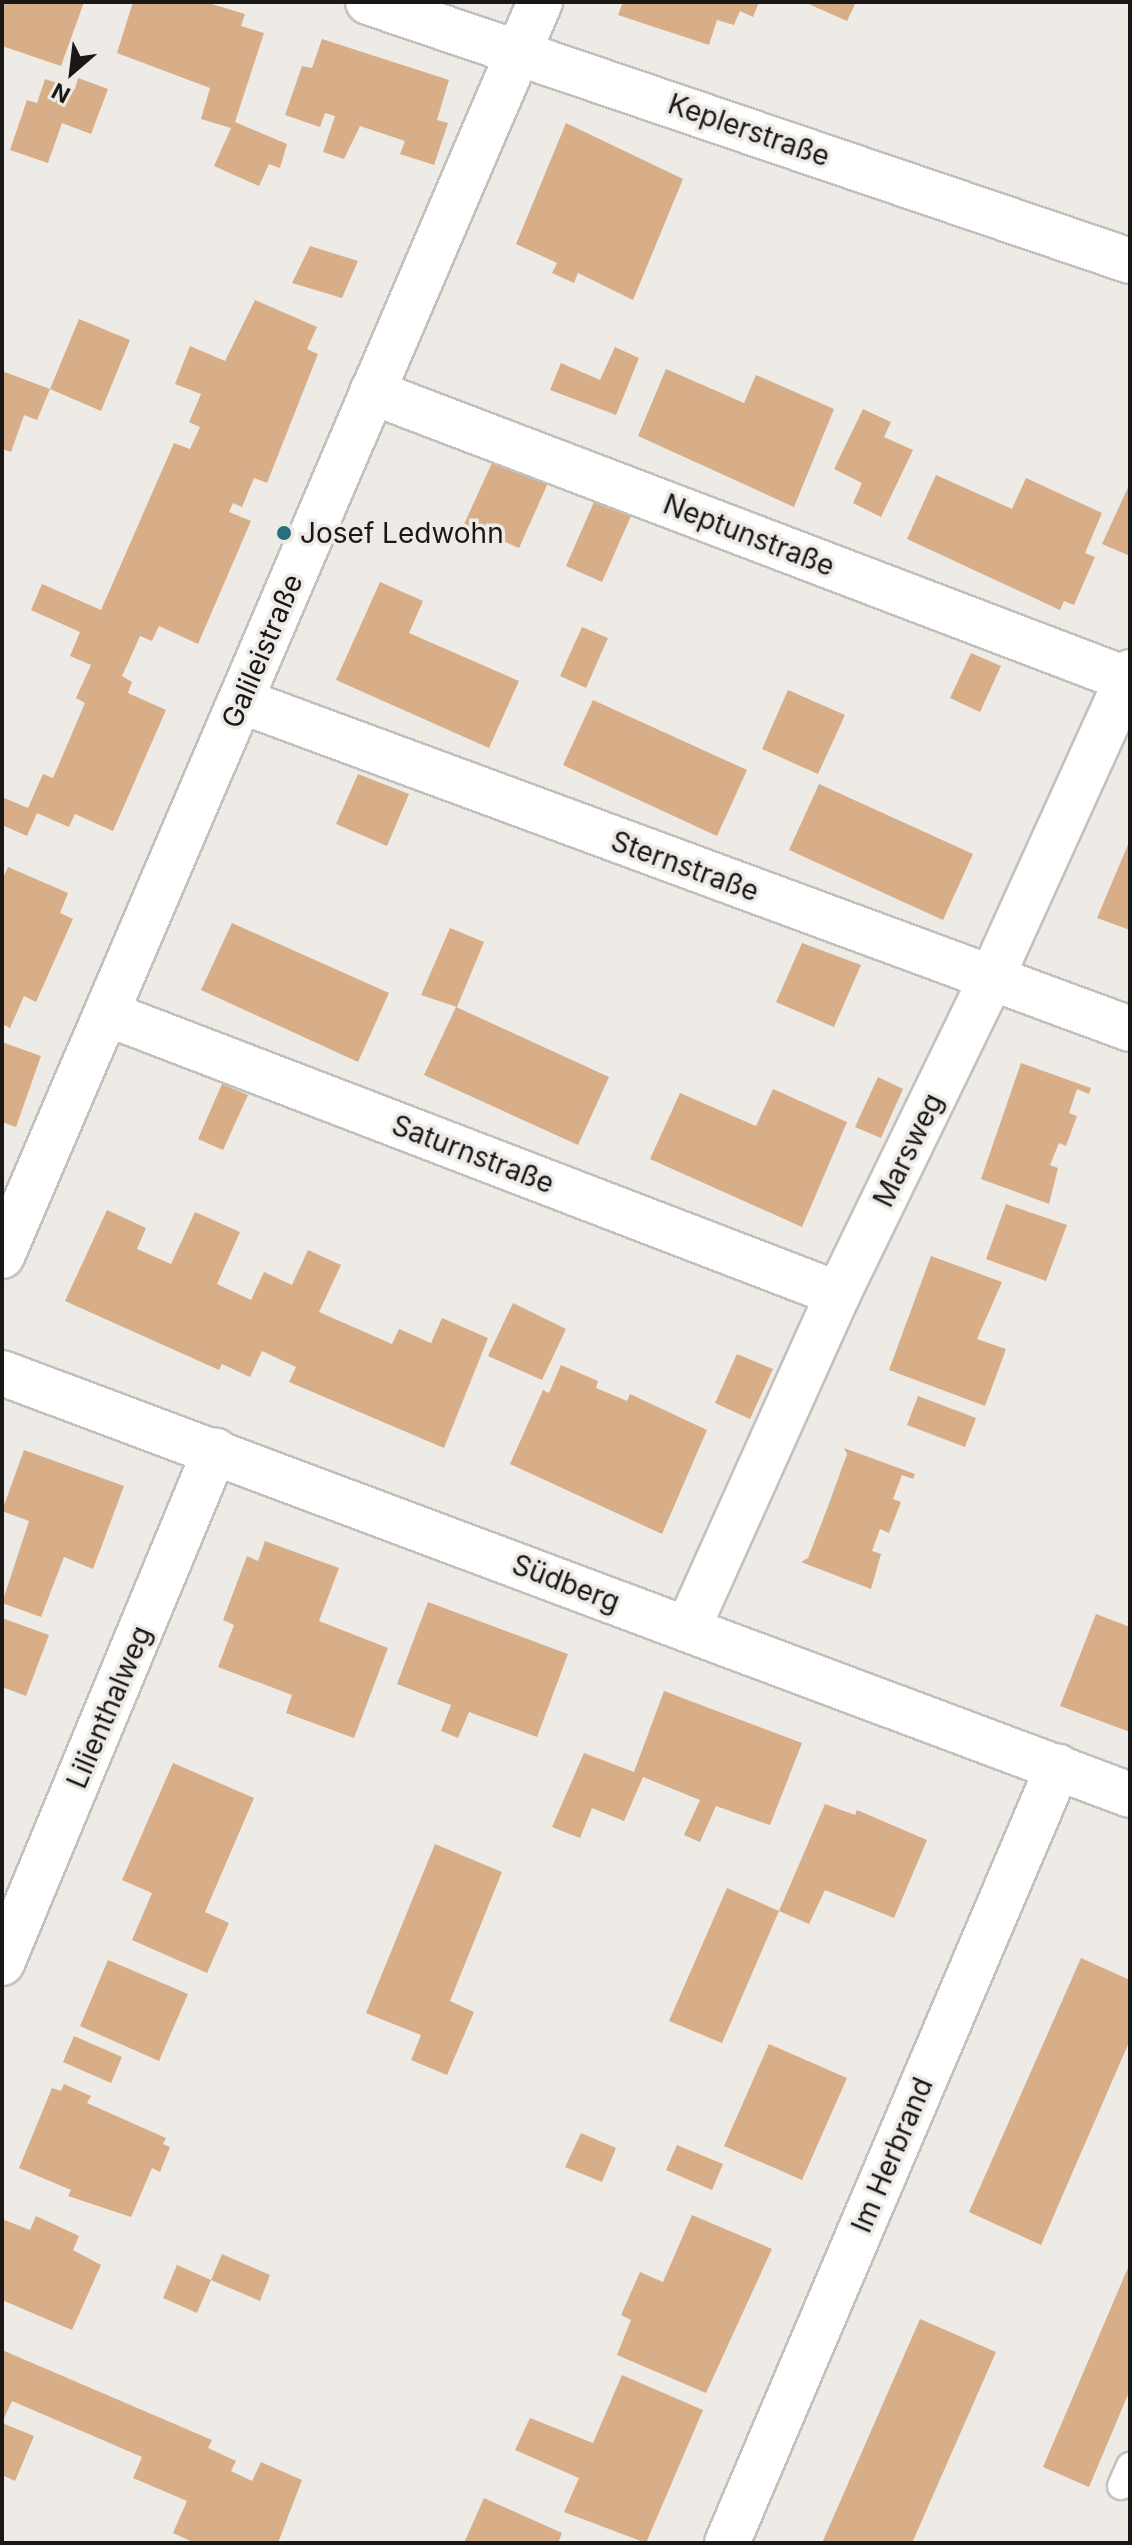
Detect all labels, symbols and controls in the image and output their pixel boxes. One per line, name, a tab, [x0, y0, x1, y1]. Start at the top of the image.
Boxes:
north arrow	[32, 32, 112, 112]
text: N	[47, 78, 74, 109]
street label: Keplerstraße	[664, 87, 834, 173]
street label: Neptunstraße	[659, 487, 839, 583]
place label: Josef Ledwohn	[300, 516, 504, 550]
marker: Josef Ledwohn	[275, 524, 293, 542]
street label: Galileistraße	[215, 569, 309, 733]
street label: Sternstraße	[607, 824, 763, 908]
street label: Marsweg	[866, 1088, 950, 1212]
street label: Saturnstraße	[387, 1108, 559, 1200]
street label: Südberg	[508, 1547, 624, 1619]
street label: Lilienthalweg	[60, 1621, 158, 1793]
street label: Im Herbrand	[844, 2072, 940, 2238]

